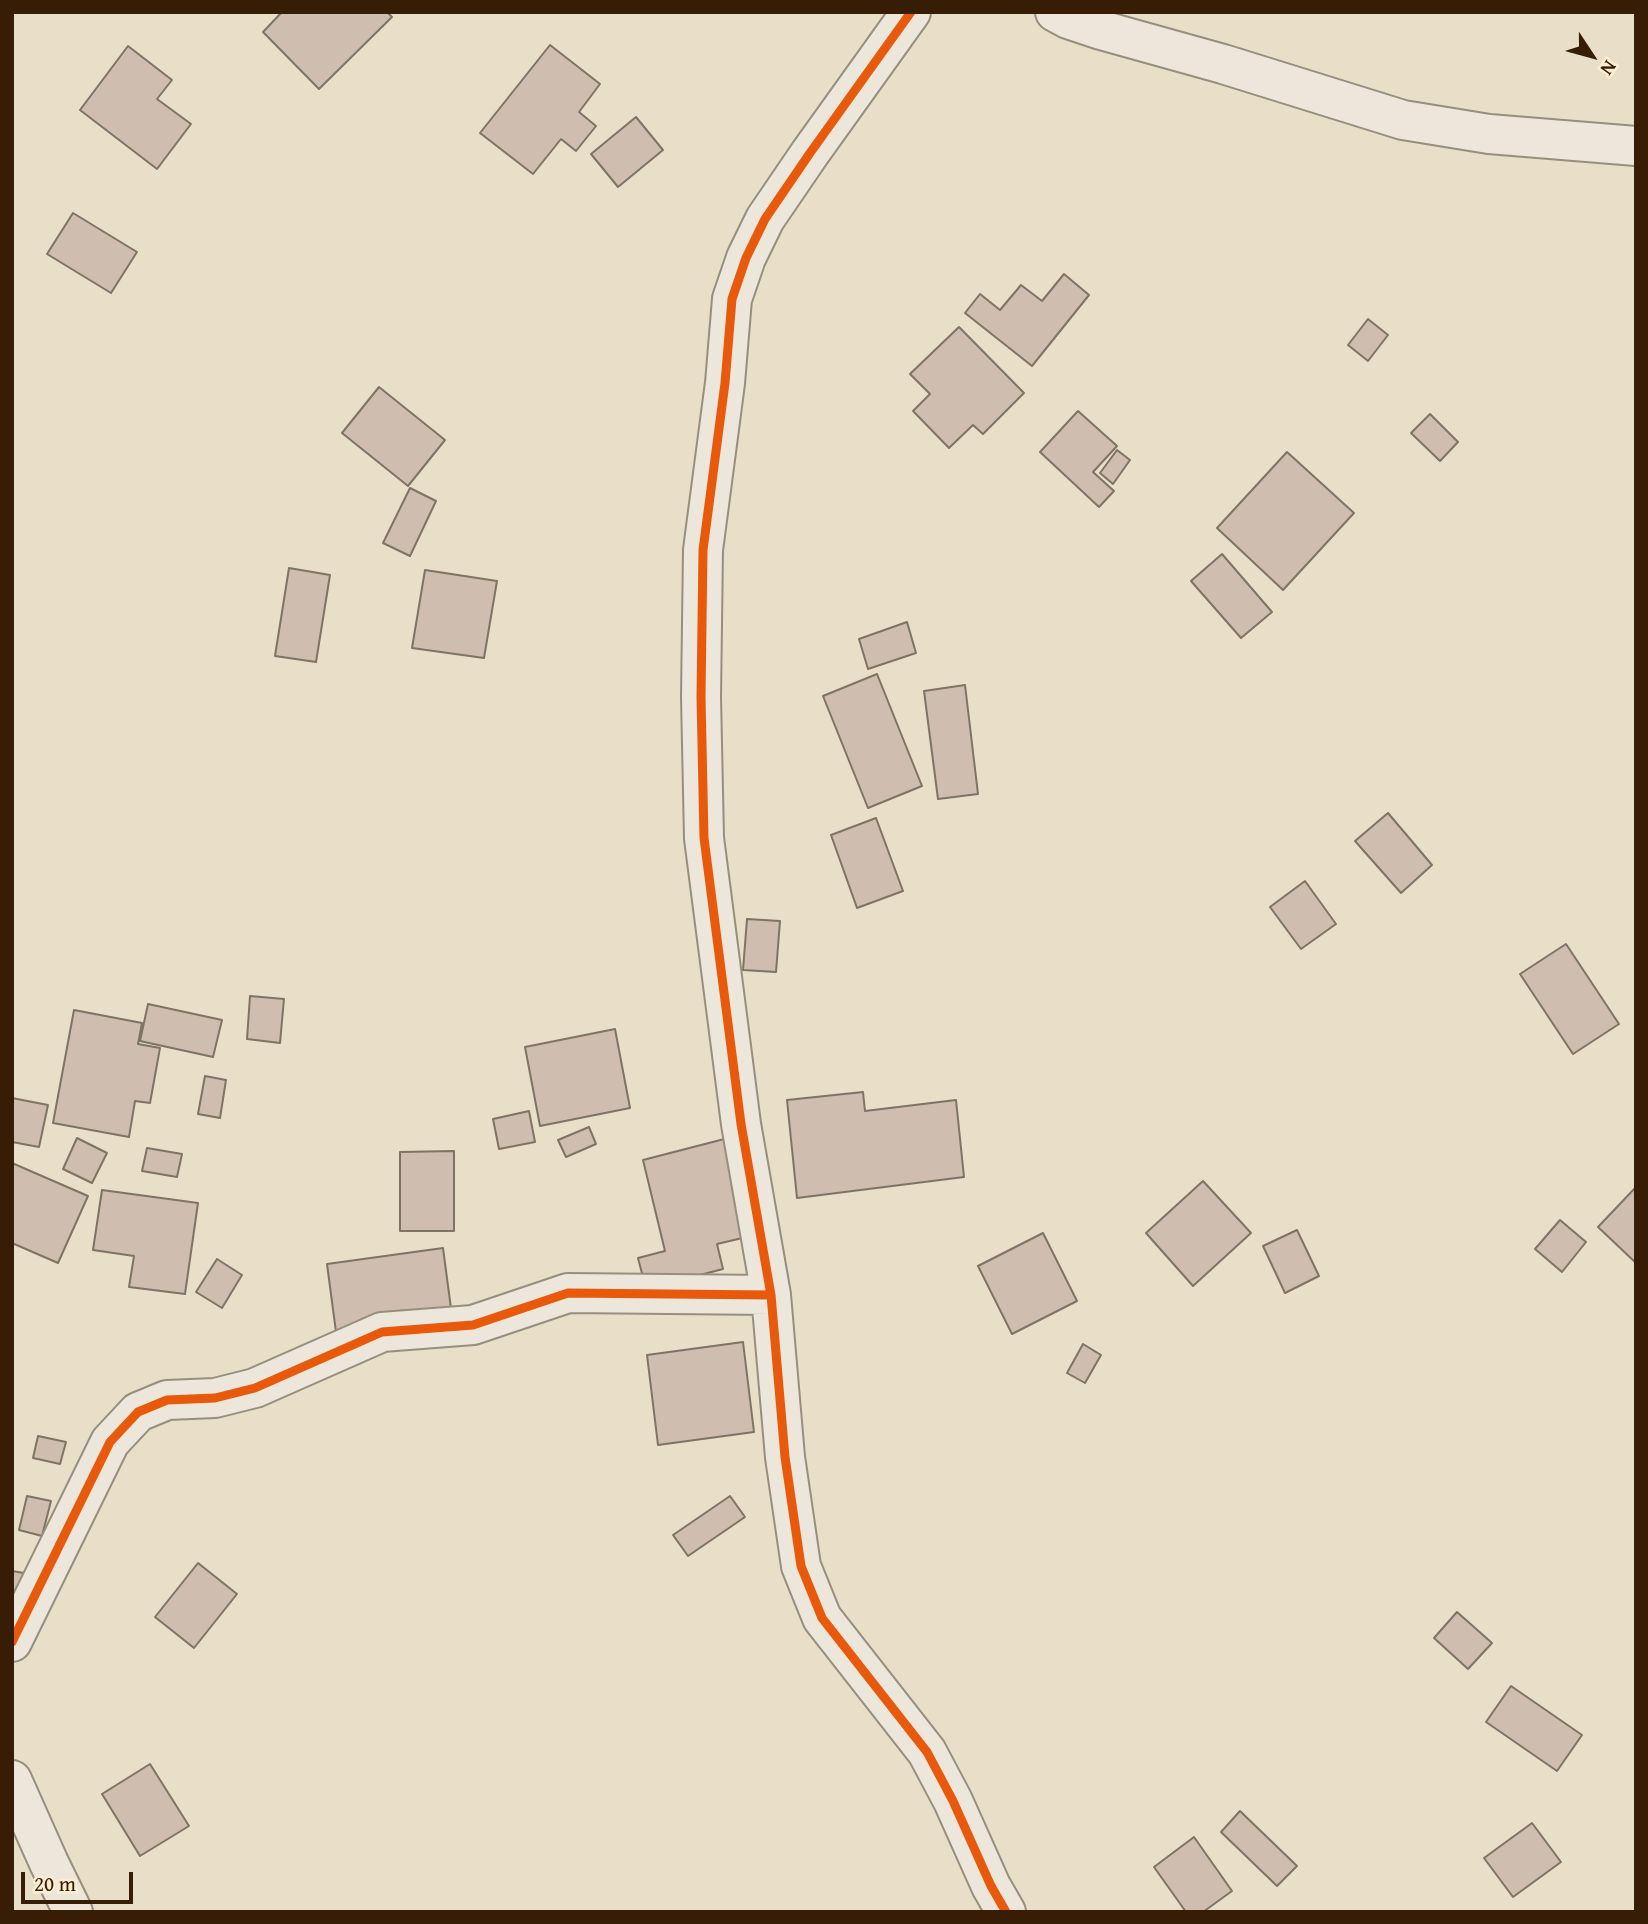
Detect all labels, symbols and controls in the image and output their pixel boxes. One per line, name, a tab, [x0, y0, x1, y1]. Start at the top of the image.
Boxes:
north arrow	[1557, 21, 1627, 91]
text: N	[1594, 55, 1624, 82]
scale bar	[24, 1857, 136, 1901]
text: 20 m	[34, 1868, 76, 1899]

